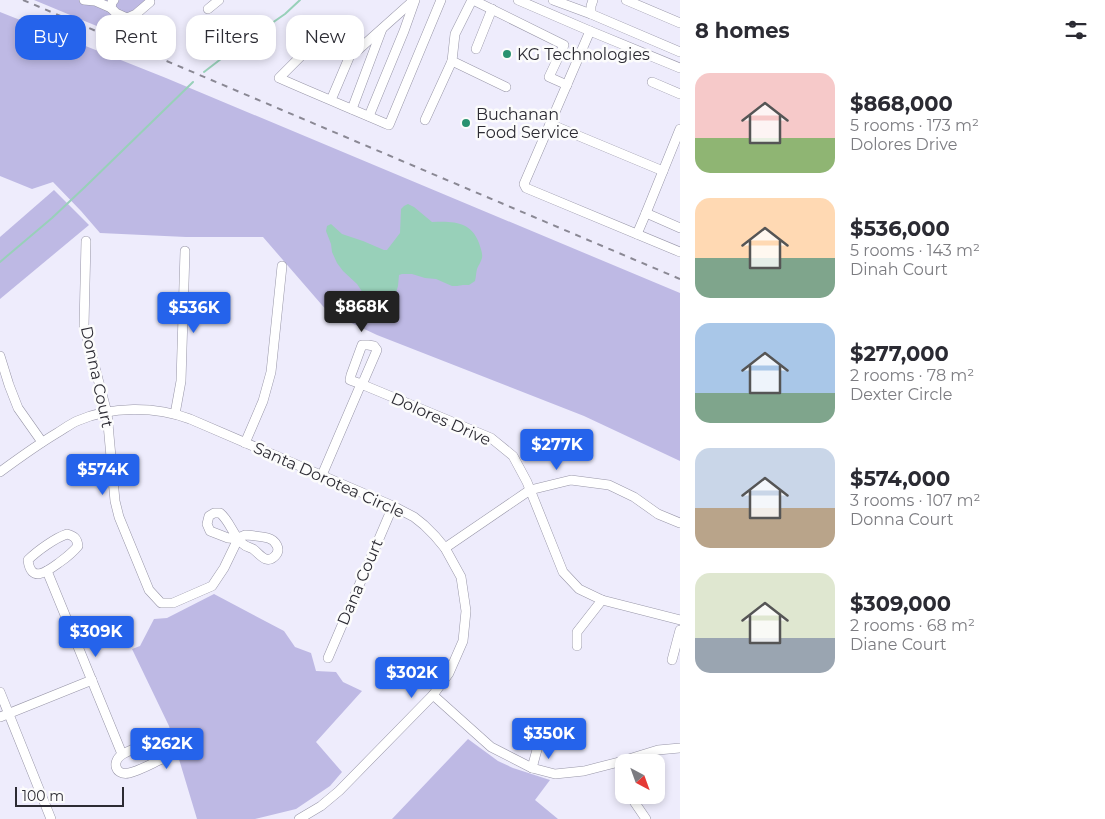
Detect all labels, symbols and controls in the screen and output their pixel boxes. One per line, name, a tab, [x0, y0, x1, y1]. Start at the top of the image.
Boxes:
chip: Buy	[15, 15, 86, 60]
chip: Rent	[96, 15, 176, 60]
chip: Filters	[186, 15, 276, 60]
chip: New	[286, 15, 364, 60]
icon: filters	[1062, 16, 1090, 44]
text: 8 homes	[695, 18, 790, 43]
place label: KG Technologies	[517, 45, 650, 64]
marker: KG Technologies	[501, 48, 513, 60]
text: $868,000	[850, 91, 953, 116]
icon: home	[735, 93, 795, 153]
place label: Buchanan Food Service	[476, 105, 579, 142]
text: 5 rooms · 173 m²	[850, 116, 979, 135]
marker: Buchanan Food Service	[460, 117, 472, 129]
text: Dolores Drive	[850, 135, 957, 154]
text: $536,000	[850, 216, 950, 241]
icon: home	[735, 218, 795, 278]
text: 5 rooms · 143 m²	[850, 241, 980, 260]
text: Dinah Court	[850, 260, 948, 279]
pin: $868K	[327, 290, 397, 333]
pin: $536K	[159, 292, 229, 334]
text: $868K	[335, 297, 389, 316]
text: $536K	[168, 298, 220, 317]
street label: Donna Court	[77, 324, 117, 430]
text: $277,000	[850, 341, 949, 366]
icon: home	[735, 343, 795, 403]
text: 2 rooms · 78 m²	[850, 366, 974, 385]
text: Dexter Circle	[850, 385, 952, 404]
street label: Dolores Drive	[388, 388, 494, 450]
pin: $277K	[522, 428, 592, 471]
text: $277K	[531, 435, 583, 454]
street label: Santa Dorotea Circle	[251, 438, 407, 522]
pin: $574K	[68, 454, 138, 496]
text: $574K	[77, 460, 129, 479]
text: $574,000	[850, 466, 950, 491]
icon: home	[735, 468, 795, 528]
text: 3 rooms · 107 m²	[850, 491, 980, 510]
text: Donna Court	[850, 510, 953, 529]
street label: Dana Court	[333, 535, 387, 628]
text: $309,000	[850, 591, 951, 616]
icon: home	[735, 593, 795, 653]
pin: $309K	[61, 616, 131, 658]
text: 2 rooms · 68 m²	[850, 616, 975, 635]
text: $309K	[70, 622, 122, 641]
text: Diane Court	[850, 635, 947, 654]
pin: $302K	[377, 656, 447, 699]
text: $302K	[386, 663, 438, 682]
pin: $350K	[514, 718, 584, 760]
text: $350K	[523, 724, 575, 743]
pin: $262K	[132, 728, 202, 770]
text: $262K	[141, 734, 193, 753]
north arrow	[615, 754, 665, 804]
map controls	[615, 754, 665, 804]
scale bar	[15, 784, 124, 807]
text: 100 m	[22, 787, 64, 805]

